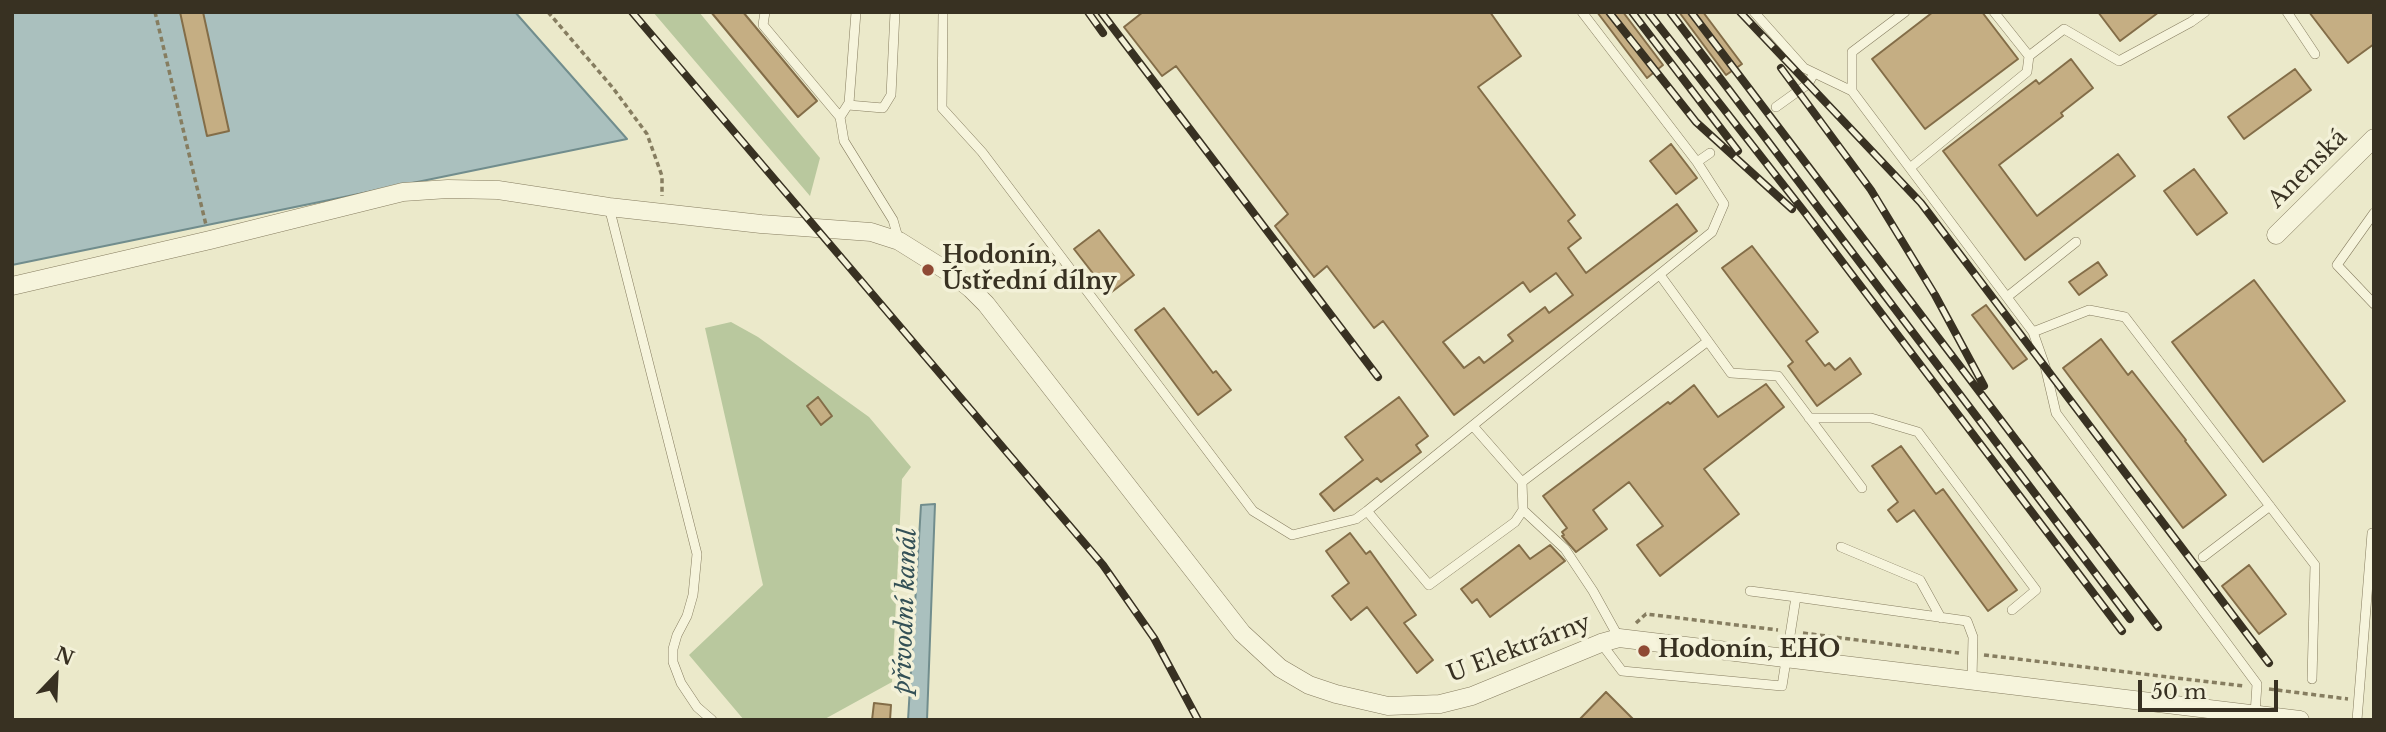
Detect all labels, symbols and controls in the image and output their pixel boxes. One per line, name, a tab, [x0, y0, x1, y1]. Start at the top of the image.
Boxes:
street label: Anenská	[2263, 124, 2353, 214]
place label: Hodonín, Ústřední dílny	[942, 243, 1117, 297]
marker: Hodonín, Ústřední dílny	[920, 262, 936, 278]
water label: přívodní kanál	[889, 528, 923, 694]
street label: U Elektrárny	[1443, 609, 1595, 689]
place label: Hodonín, EHO	[1658, 637, 1840, 665]
north arrow	[21, 641, 91, 711]
text: N	[52, 642, 77, 670]
marker: Hodonín, EHO	[1636, 643, 1652, 659]
scale bar	[2141, 666, 2281, 710]
text: 50 m	[2151, 679, 2206, 705]

